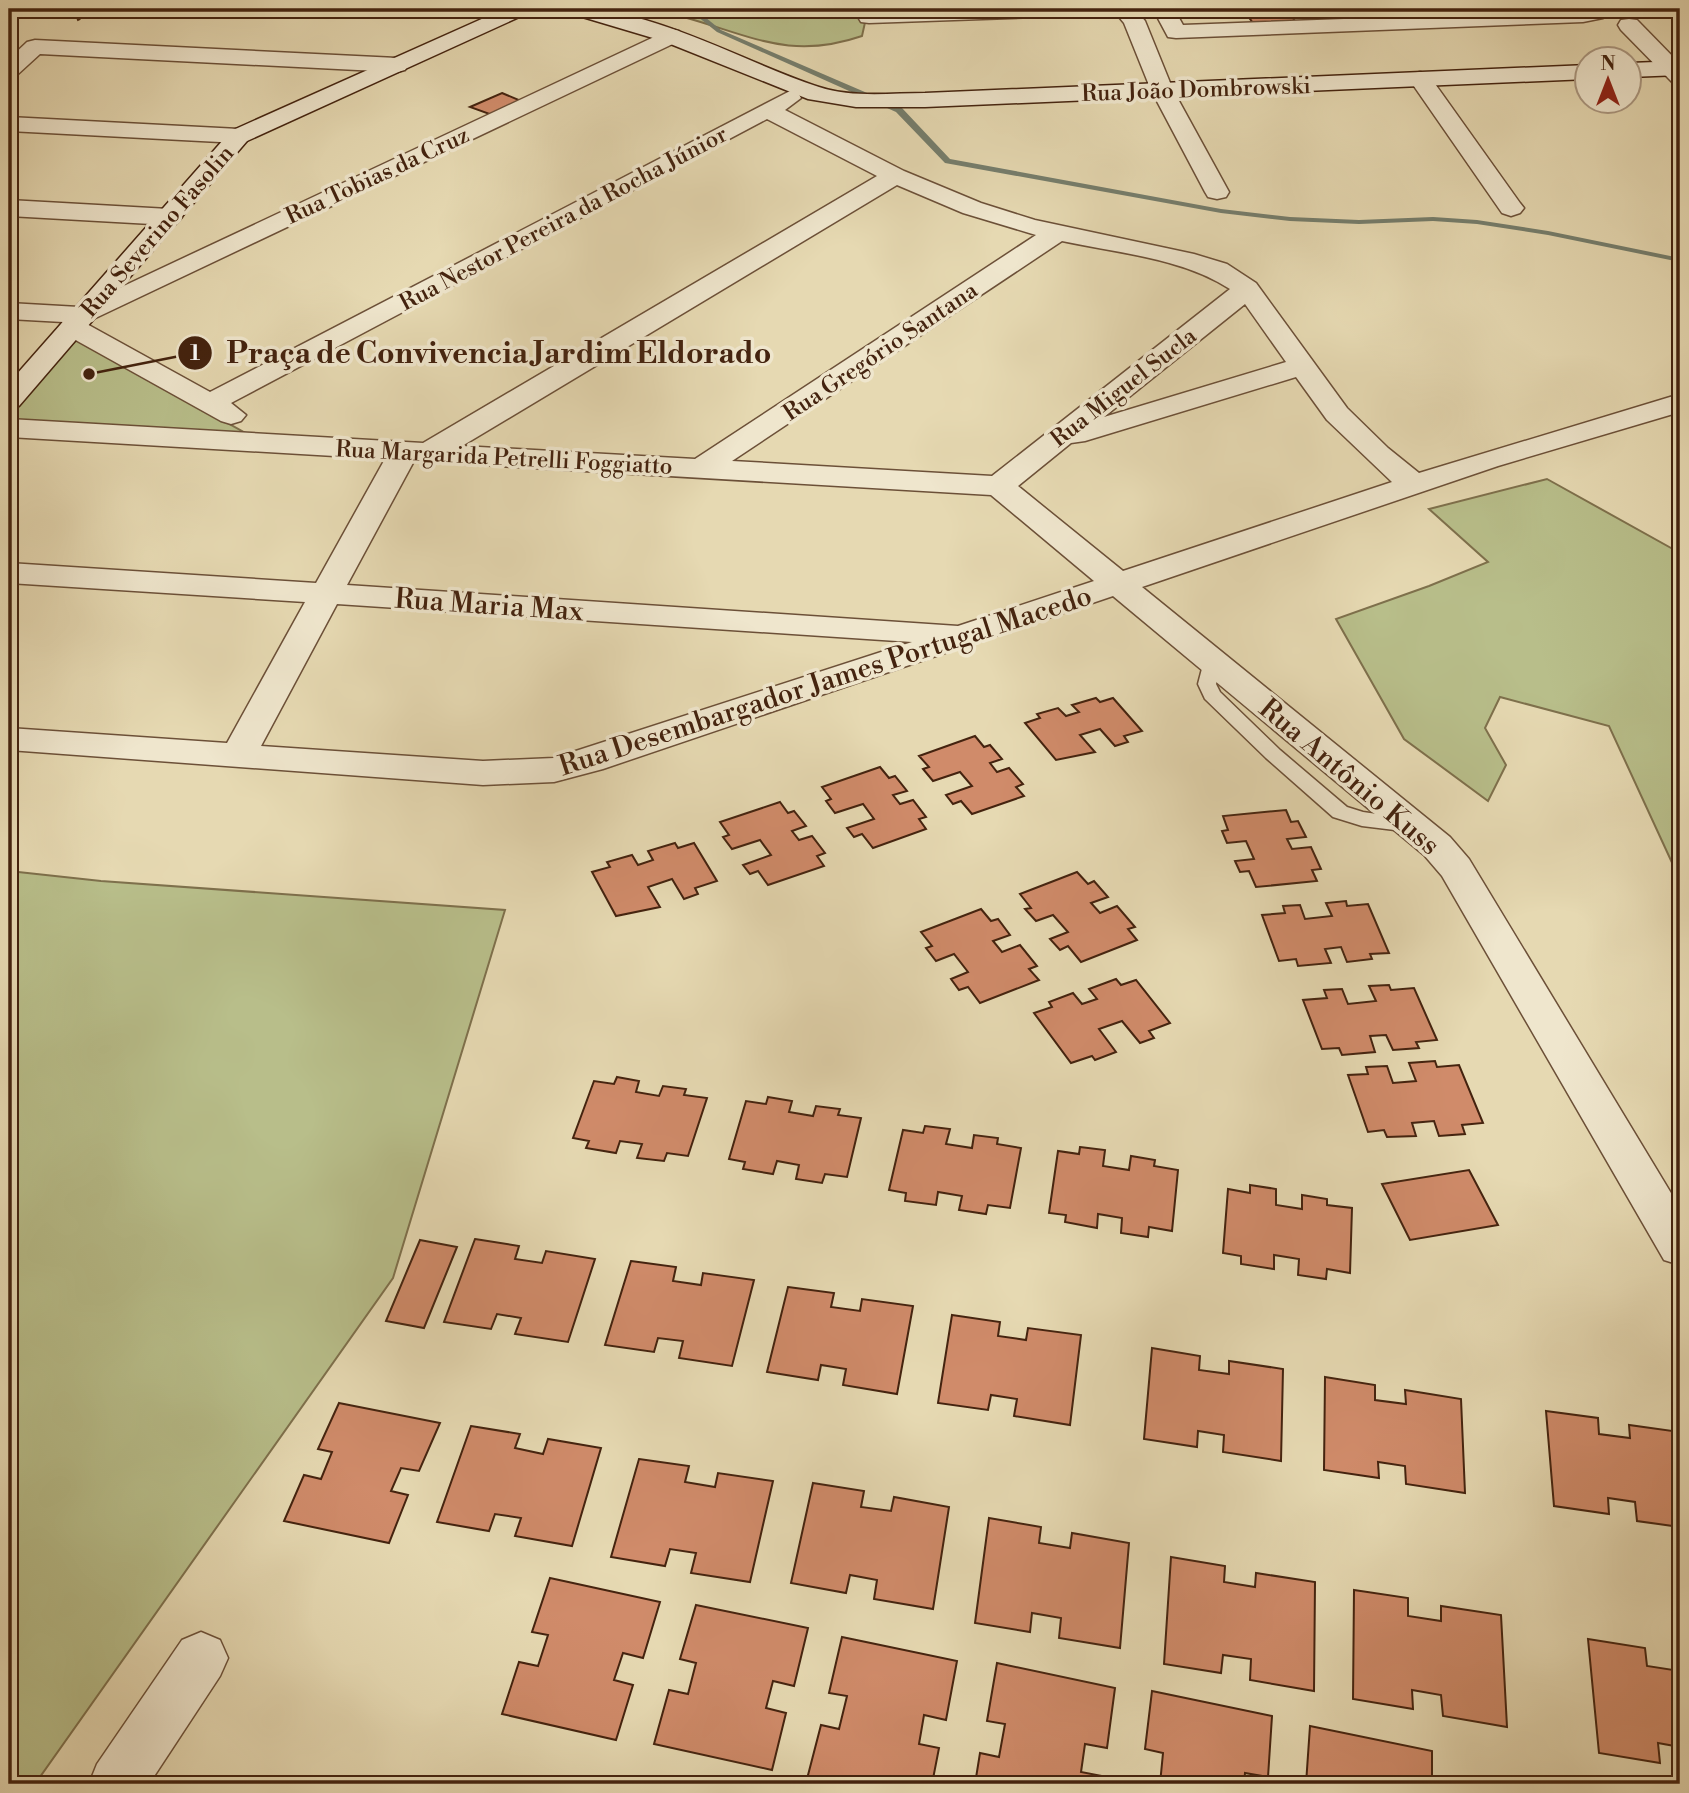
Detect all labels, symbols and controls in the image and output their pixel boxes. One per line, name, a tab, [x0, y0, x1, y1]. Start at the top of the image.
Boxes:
north arrow	[1574, 46, 1644, 116]
text: N	[1600, 52, 1616, 76]
street label: Rua João Dombrowski	[1081, 72, 1311, 108]
street label: Rua Nestor Pereira da Rocha Júnior	[395, 120, 732, 317]
street label: Rua Tobias da Cruz	[281, 121, 474, 231]
street label: Rua Severino Fasolin	[75, 140, 240, 323]
street label: Rua Gregório Santana	[778, 276, 983, 427]
street label: Rua Miguel Sucla	[1045, 322, 1203, 454]
callout: Praça de Convivencia Jardim Eldorado	[177, 327, 785, 378]
text: Praça de Convivencia Jardim Eldorado	[227, 335, 771, 373]
text: 1	[190, 341, 200, 367]
street label: Rua Margarida Petrelli Foggiatto	[335, 435, 673, 481]
street label: Rua Desembargador James Portugal Macedo	[555, 579, 1096, 784]
street label: Rua Maria Max	[393, 581, 585, 630]
street label: Rua Antônio Kuss	[1252, 691, 1447, 863]

